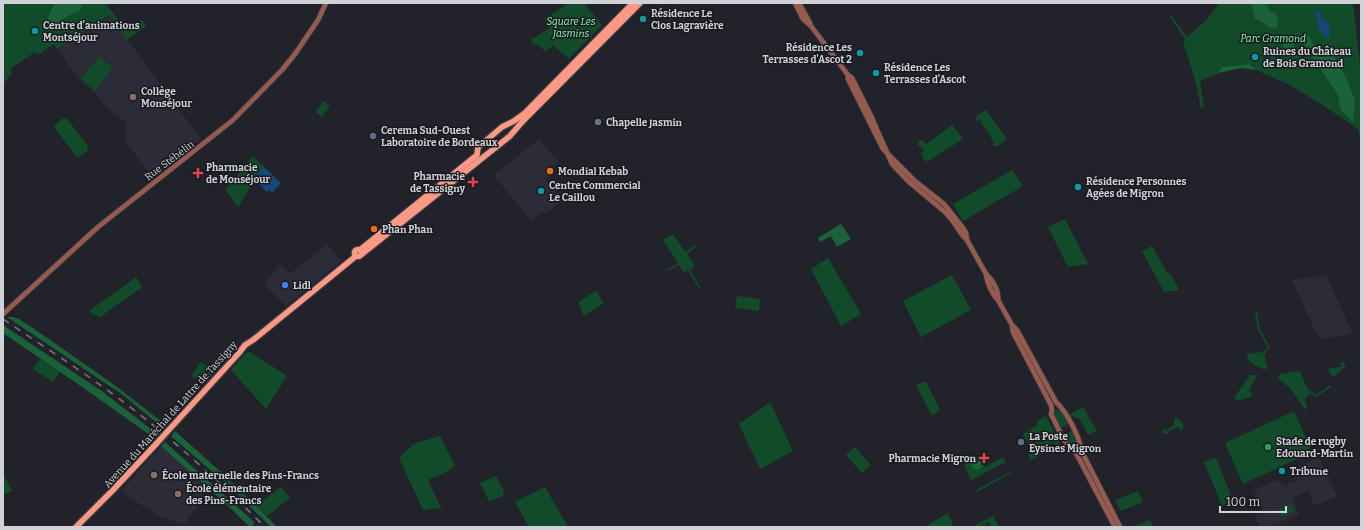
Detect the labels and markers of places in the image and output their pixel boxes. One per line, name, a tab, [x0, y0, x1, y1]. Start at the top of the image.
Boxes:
place label: Résidence Le Clos Lagravière	[651, 7, 724, 32]
marker: Résidence Le Clos Lagravière	[638, 14, 648, 24]
place label: Centre d'animations Montséjour	[43, 20, 140, 44]
marker: Centre d'animations Montséjour	[30, 26, 40, 36]
place label: Résidence Les Terrasses d'Ascot 2	[763, 41, 852, 66]
place label: Ruines du Château de Bois Gramond	[1263, 45, 1352, 70]
marker: Résidence Les Terrasses d'Ascot 2	[855, 48, 865, 58]
marker: Ruines du Château de Bois Gramond	[1250, 52, 1260, 62]
place label: Résidence Les Terrasses d'Ascot	[884, 61, 966, 86]
marker: Résidence Les Terrasses d'Ascot	[871, 68, 881, 78]
place label: Collège Monséjour	[141, 85, 192, 110]
marker: Collège Monséjour	[128, 92, 138, 102]
marker: Chapelle Jasmin	[593, 117, 603, 127]
place label: Chapelle Jasmin	[606, 117, 683, 129]
place label: Cerema Sud-Ouest Laboratoire de Bordeaux	[381, 125, 498, 149]
marker: Cerema Sud-Ouest Laboratoire de Bordeaux	[368, 131, 378, 141]
place label: Pharmacie de Monséjour	[206, 162, 271, 186]
marker: Mondial Kebab	[545, 166, 555, 176]
place label: Mondial Kebab	[558, 166, 628, 178]
marker: Pharmacie de Monséjour	[193, 168, 203, 178]
place label: Pharmacie de Tassigny	[410, 171, 465, 195]
place label: Résidence Personnes Agées de Migron	[1086, 175, 1187, 200]
marker: Pharmacie de Tassigny	[468, 177, 478, 187]
place label: Centre Commercial Le Caillou	[549, 180, 641, 204]
marker: Résidence Personnes Agées de Migron	[1073, 182, 1083, 192]
marker: Centre Commercial Le Caillou	[536, 186, 546, 196]
marker: Phan Phan	[369, 224, 379, 234]
place label: Phan Phan	[382, 224, 433, 236]
marker: Lidl	[280, 280, 290, 290]
place label: Lidl	[293, 280, 311, 292]
place label: La Poste Eysines Migron	[1029, 431, 1102, 455]
place label: Stade de rugby Edouard-Martin	[1276, 436, 1354, 460]
marker: La Poste Eysines Migron	[1016, 437, 1026, 447]
marker: Stade de rugby Edouard-Martin	[1263, 442, 1273, 452]
place label: Pharmacie Migron	[888, 453, 977, 465]
marker: Pharmacie Migron	[979, 453, 989, 463]
marker: Tribune	[1277, 466, 1287, 476]
place label: Tribune	[1290, 466, 1328, 478]
place label: École maternelle des Pins-Francs	[162, 468, 319, 482]
marker: École maternelle des Pins-Francs	[149, 470, 159, 480]
place label: École élémentaire des Pins-Francs	[186, 481, 272, 507]
marker: École élémentaire des Pins-Francs	[173, 489, 183, 499]

